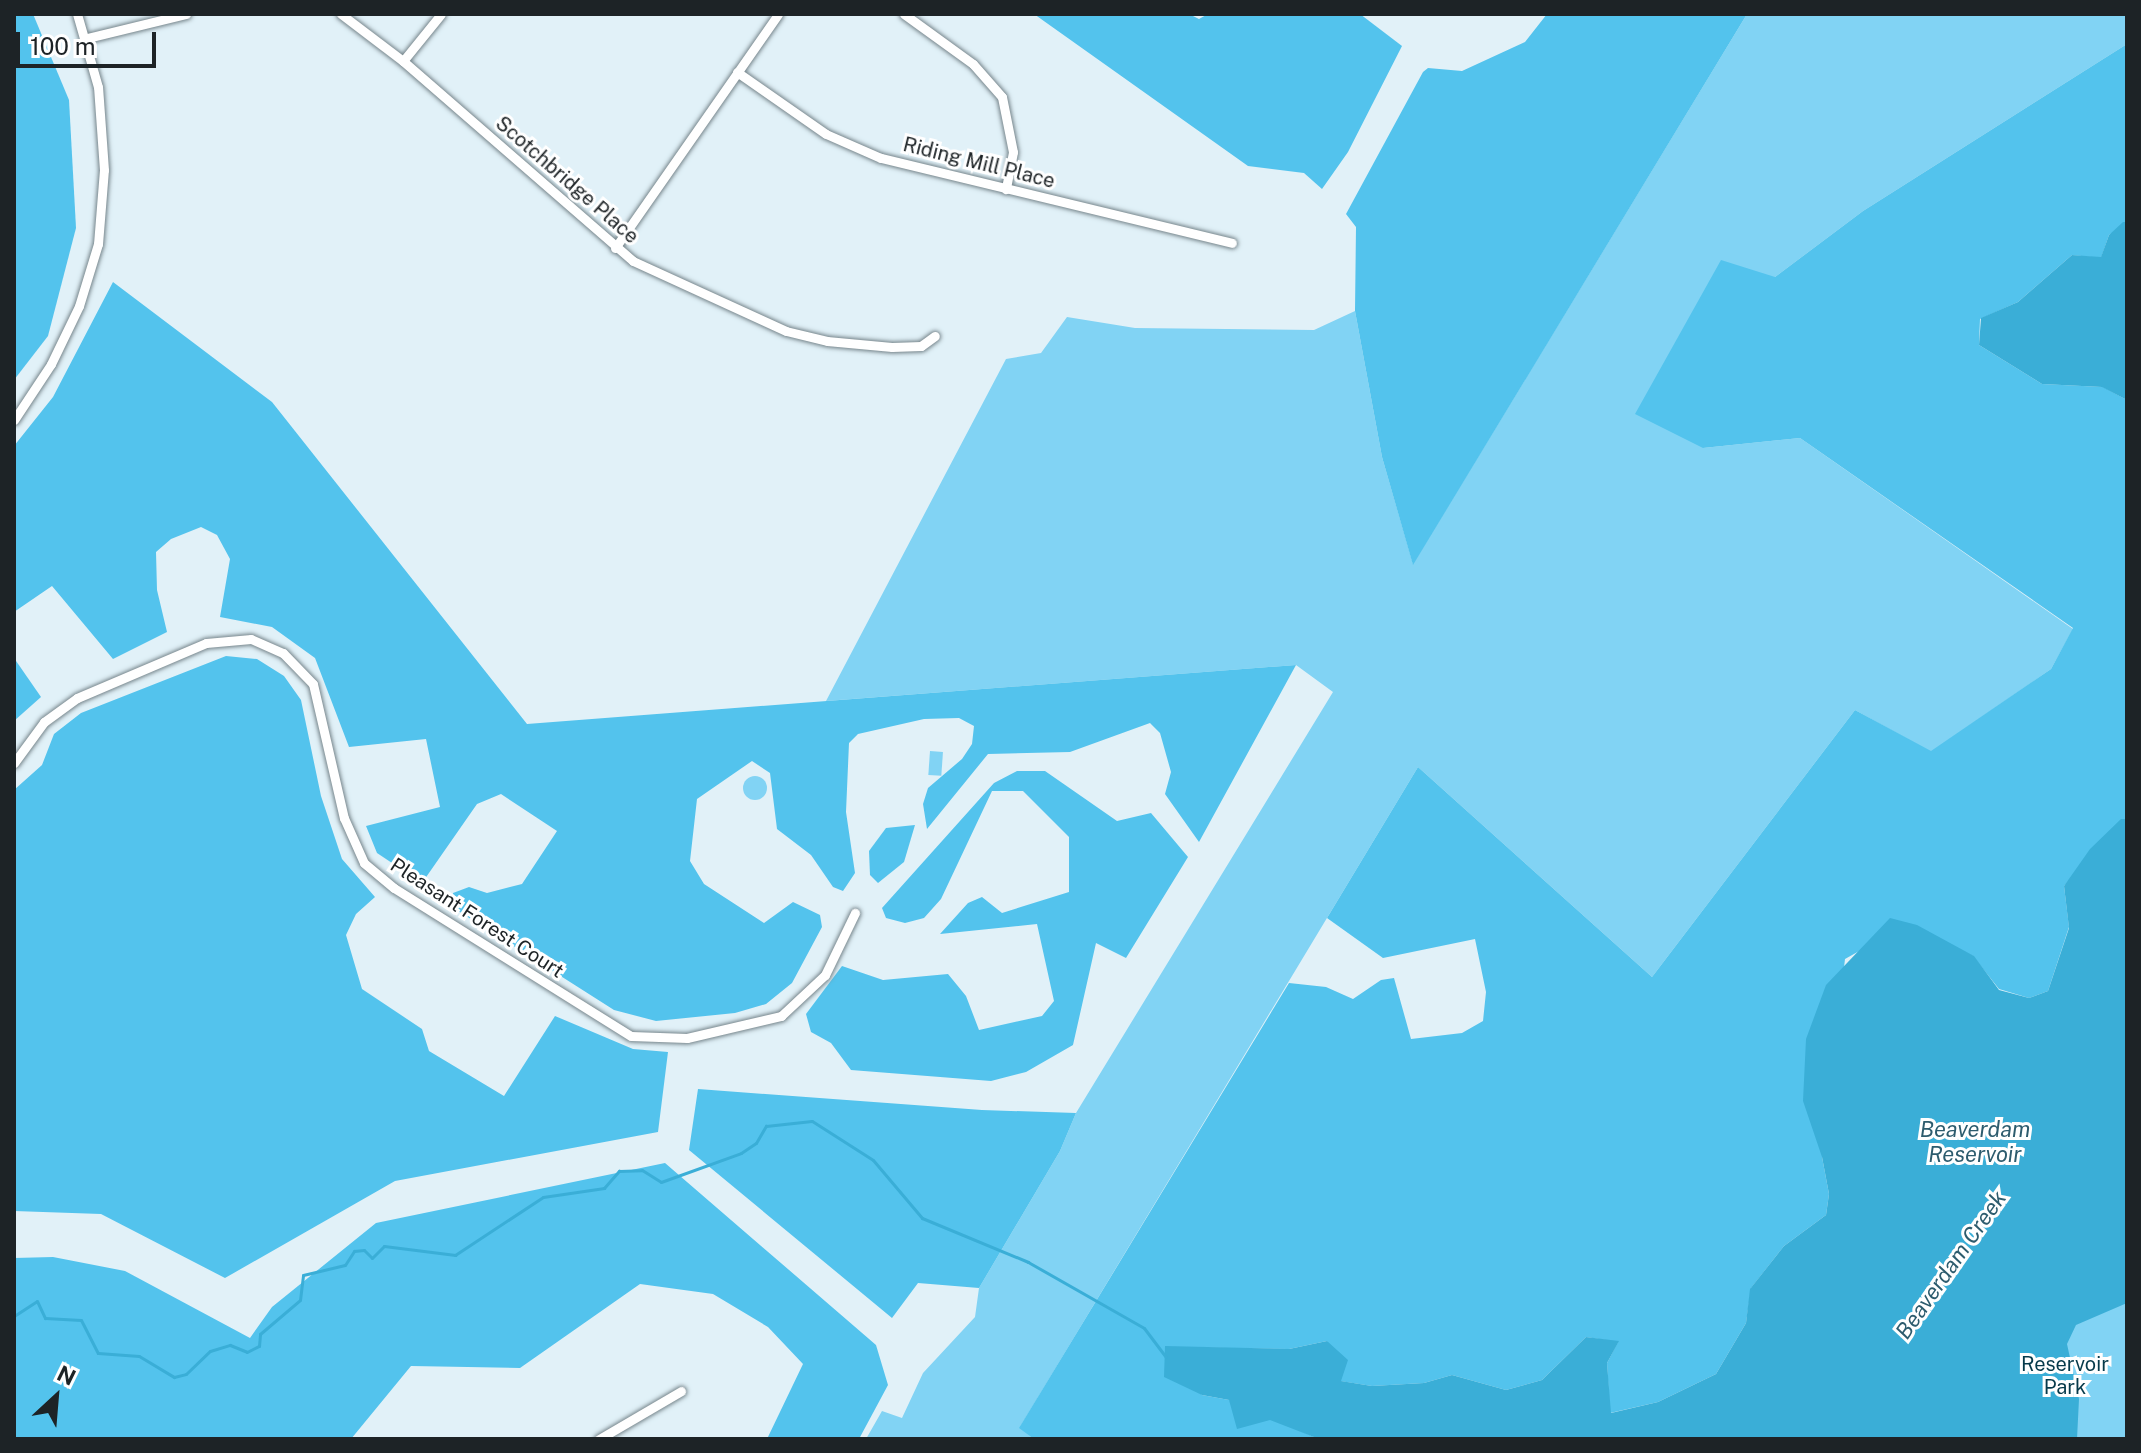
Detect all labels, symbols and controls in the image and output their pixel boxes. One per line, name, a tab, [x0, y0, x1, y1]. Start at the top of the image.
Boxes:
scale bar	[20, 16, 160, 66]
text: 100 m	[30, 32, 96, 60]
street label: Scotchbridge Place	[491, 111, 643, 249]
street label: Riding Mill Place	[901, 133, 1057, 193]
street label: Pleasant Forest Court	[386, 853, 568, 983]
water label: Beaverdam Reservoir	[1920, 1116, 2030, 1168]
water label: Beaverdam Creek	[1890, 1186, 2012, 1344]
park label: Reservoir Park	[2021, 1353, 2109, 1400]
north arrow	[16, 1357, 96, 1437]
text: N	[53, 1360, 80, 1391]

